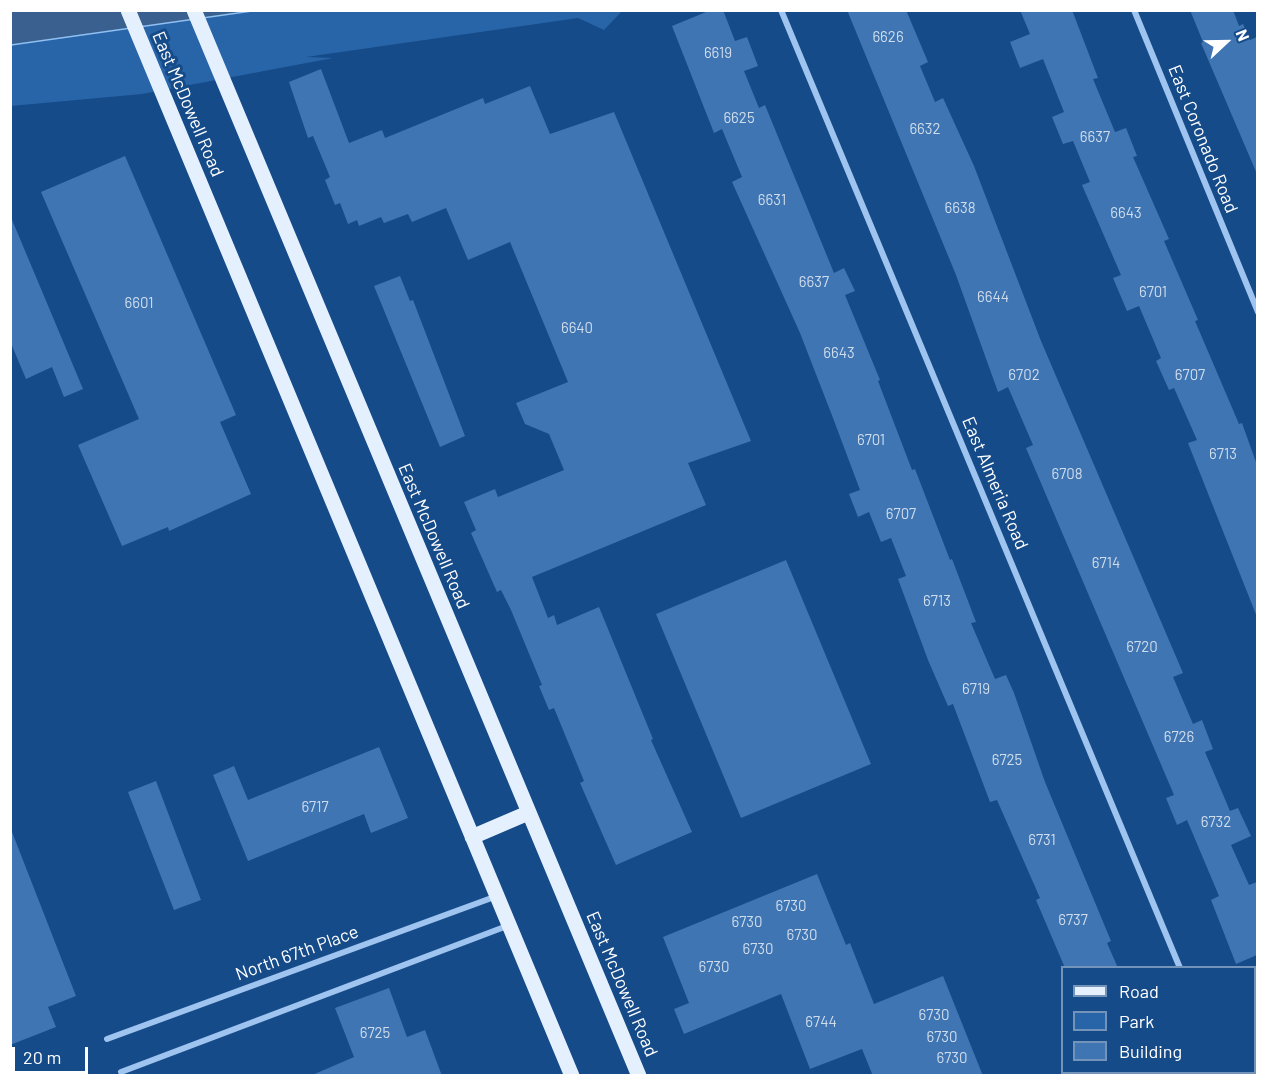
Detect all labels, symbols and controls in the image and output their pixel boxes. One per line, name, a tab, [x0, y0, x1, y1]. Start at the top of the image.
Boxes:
north arrow	[1196, 12, 1256, 72]
text: N	[1232, 27, 1254, 44]
street label: East McDowell Road	[148, 28, 228, 180]
house number: 6626	[872, 28, 904, 46]
house number: 6619	[704, 44, 732, 62]
street label: East Coronado Road	[1163, 62, 1243, 216]
house number: 6625	[723, 109, 755, 127]
house number: 6632	[909, 120, 941, 138]
house number: 6637	[1080, 128, 1110, 146]
house number: 6631	[758, 191, 786, 209]
house number: 6638	[945, 199, 975, 217]
house number: 6643	[1110, 204, 1142, 222]
house number: 6637	[799, 273, 829, 291]
house number: 6701	[1139, 283, 1167, 301]
house number: 6644	[977, 288, 1009, 306]
house number: 6601	[125, 294, 153, 312]
house number: 6640	[561, 319, 593, 337]
house number: 6643	[823, 344, 855, 362]
house number: 6702	[1008, 366, 1040, 384]
house number: 6707	[1175, 366, 1205, 384]
street label: East Almeria Road	[957, 413, 1033, 553]
house number: 6701	[857, 431, 885, 449]
house number: 6713	[1209, 445, 1237, 463]
street label: East McDowell Road	[394, 460, 474, 612]
house number: 6708	[1051, 465, 1083, 483]
house number: 6707	[886, 505, 916, 523]
house number: 6714	[1092, 554, 1120, 572]
house number: 6713	[923, 592, 951, 610]
house number: 6720	[1126, 638, 1158, 656]
house number: 6719	[962, 680, 990, 698]
house number: 6726	[1164, 728, 1194, 746]
house number: 6725	[992, 751, 1022, 769]
house number: 6717	[301, 798, 329, 816]
house number: 6732	[1201, 813, 1231, 831]
house number: 6731	[1028, 831, 1056, 849]
house number: 6730	[775, 897, 807, 915]
street label: East McDowell Road	[582, 908, 662, 1060]
house number: 6737	[1058, 911, 1088, 929]
house number: 6730	[731, 913, 763, 931]
street label: North 67th Place	[233, 921, 361, 985]
house number: 6730	[786, 926, 818, 944]
house number: 6730	[742, 940, 774, 958]
house number: 6730	[698, 958, 730, 976]
legend	[1061, 966, 1256, 1074]
text: Road	[1119, 980, 1159, 1002]
house number: 6730	[918, 1006, 950, 1024]
text: Park	[1119, 1010, 1154, 1032]
house number: 6744	[805, 1013, 837, 1031]
house number: 6725	[360, 1024, 390, 1042]
house number: 6730	[926, 1028, 958, 1046]
scale bar	[15, 1035, 92, 1073]
text: Building	[1119, 1040, 1182, 1062]
text: 20 m	[23, 1046, 61, 1068]
house number: 6730	[936, 1049, 968, 1067]

